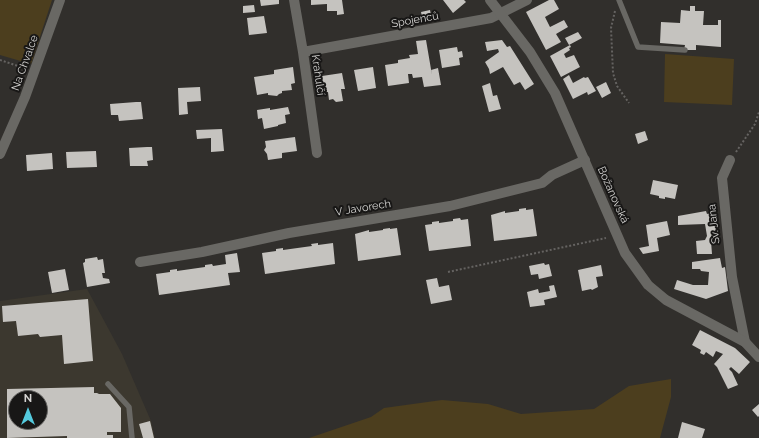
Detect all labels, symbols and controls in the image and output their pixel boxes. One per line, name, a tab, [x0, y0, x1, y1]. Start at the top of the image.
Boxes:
street label: Spojenců	[390, 9, 440, 31]
street label: Na Chvalce	[9, 33, 41, 93]
street label: Krahulčí	[309, 54, 327, 96]
street label: Božanovská	[595, 165, 631, 225]
street label: V Javorech	[334, 197, 392, 219]
street label: Sv. Jana	[705, 203, 723, 245]
north arrow	[8, 390, 48, 430]
text: N	[24, 392, 32, 405]

